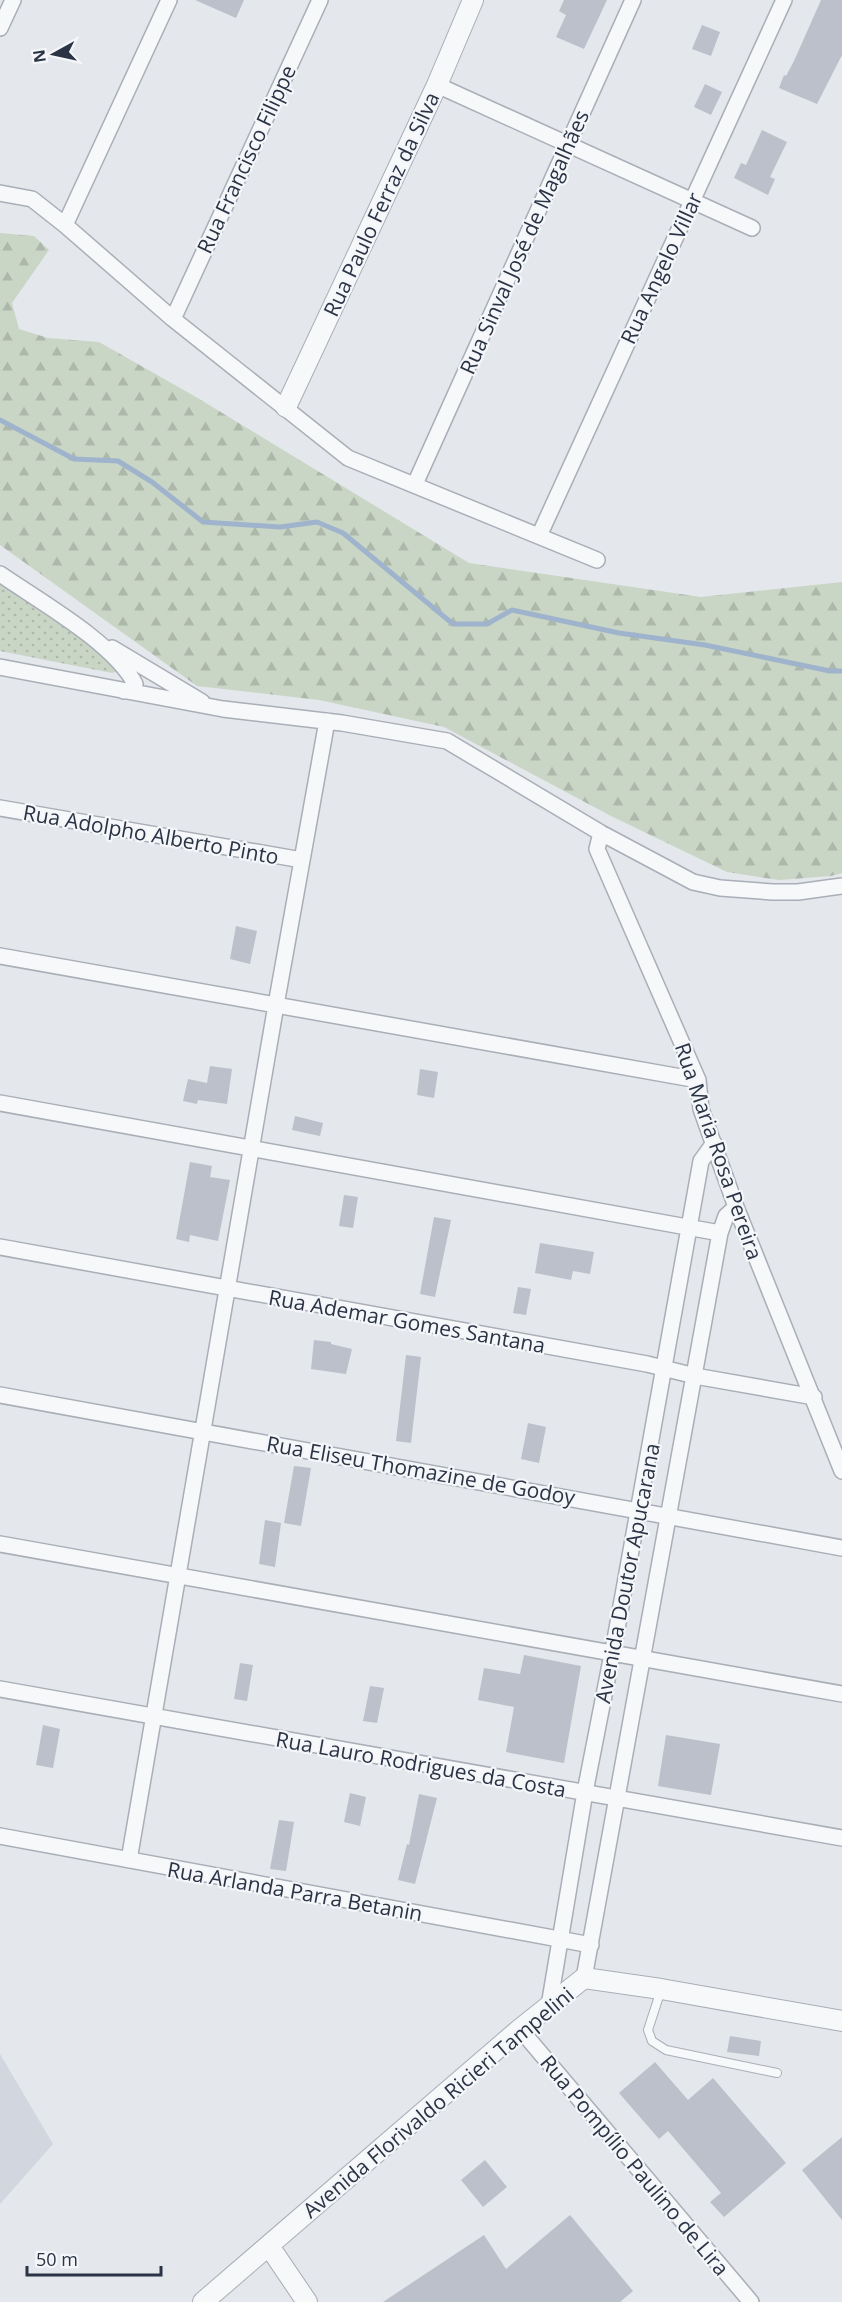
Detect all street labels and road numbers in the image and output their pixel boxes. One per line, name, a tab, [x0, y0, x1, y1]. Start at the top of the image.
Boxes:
street label: Rua Francisco Filippe	[190, 60, 302, 258]
street label: Rua Paulo Ferraz da Silva	[317, 87, 445, 321]
street label: Rua Sinval José de Magalhães	[453, 105, 595, 379]
street label: Rua Angelo Villar	[614, 187, 709, 348]
street label: Rua Adolpho Alberto Pinto	[21, 798, 281, 870]
street label: Rua Maria Rosa Pereira	[669, 1039, 769, 1263]
street label: Rua Ademar Gomes Santana	[266, 1283, 548, 1359]
street label: Rua Eliseu Thomazine de Godoy	[265, 1429, 578, 1511]
street label: Avenida Doutor Apucarana	[588, 1441, 666, 1705]
street label: Rua Lauro Rodrigues da Costa	[274, 1725, 568, 1803]
street label: Rua Arlanda Parra Betanin	[165, 1855, 425, 1927]
street label: Avenida Florivaldo Ricieri Tampelini	[297, 1980, 579, 2224]
street label: Rua Pompílio Paulino de Lira	[534, 2049, 736, 2281]

